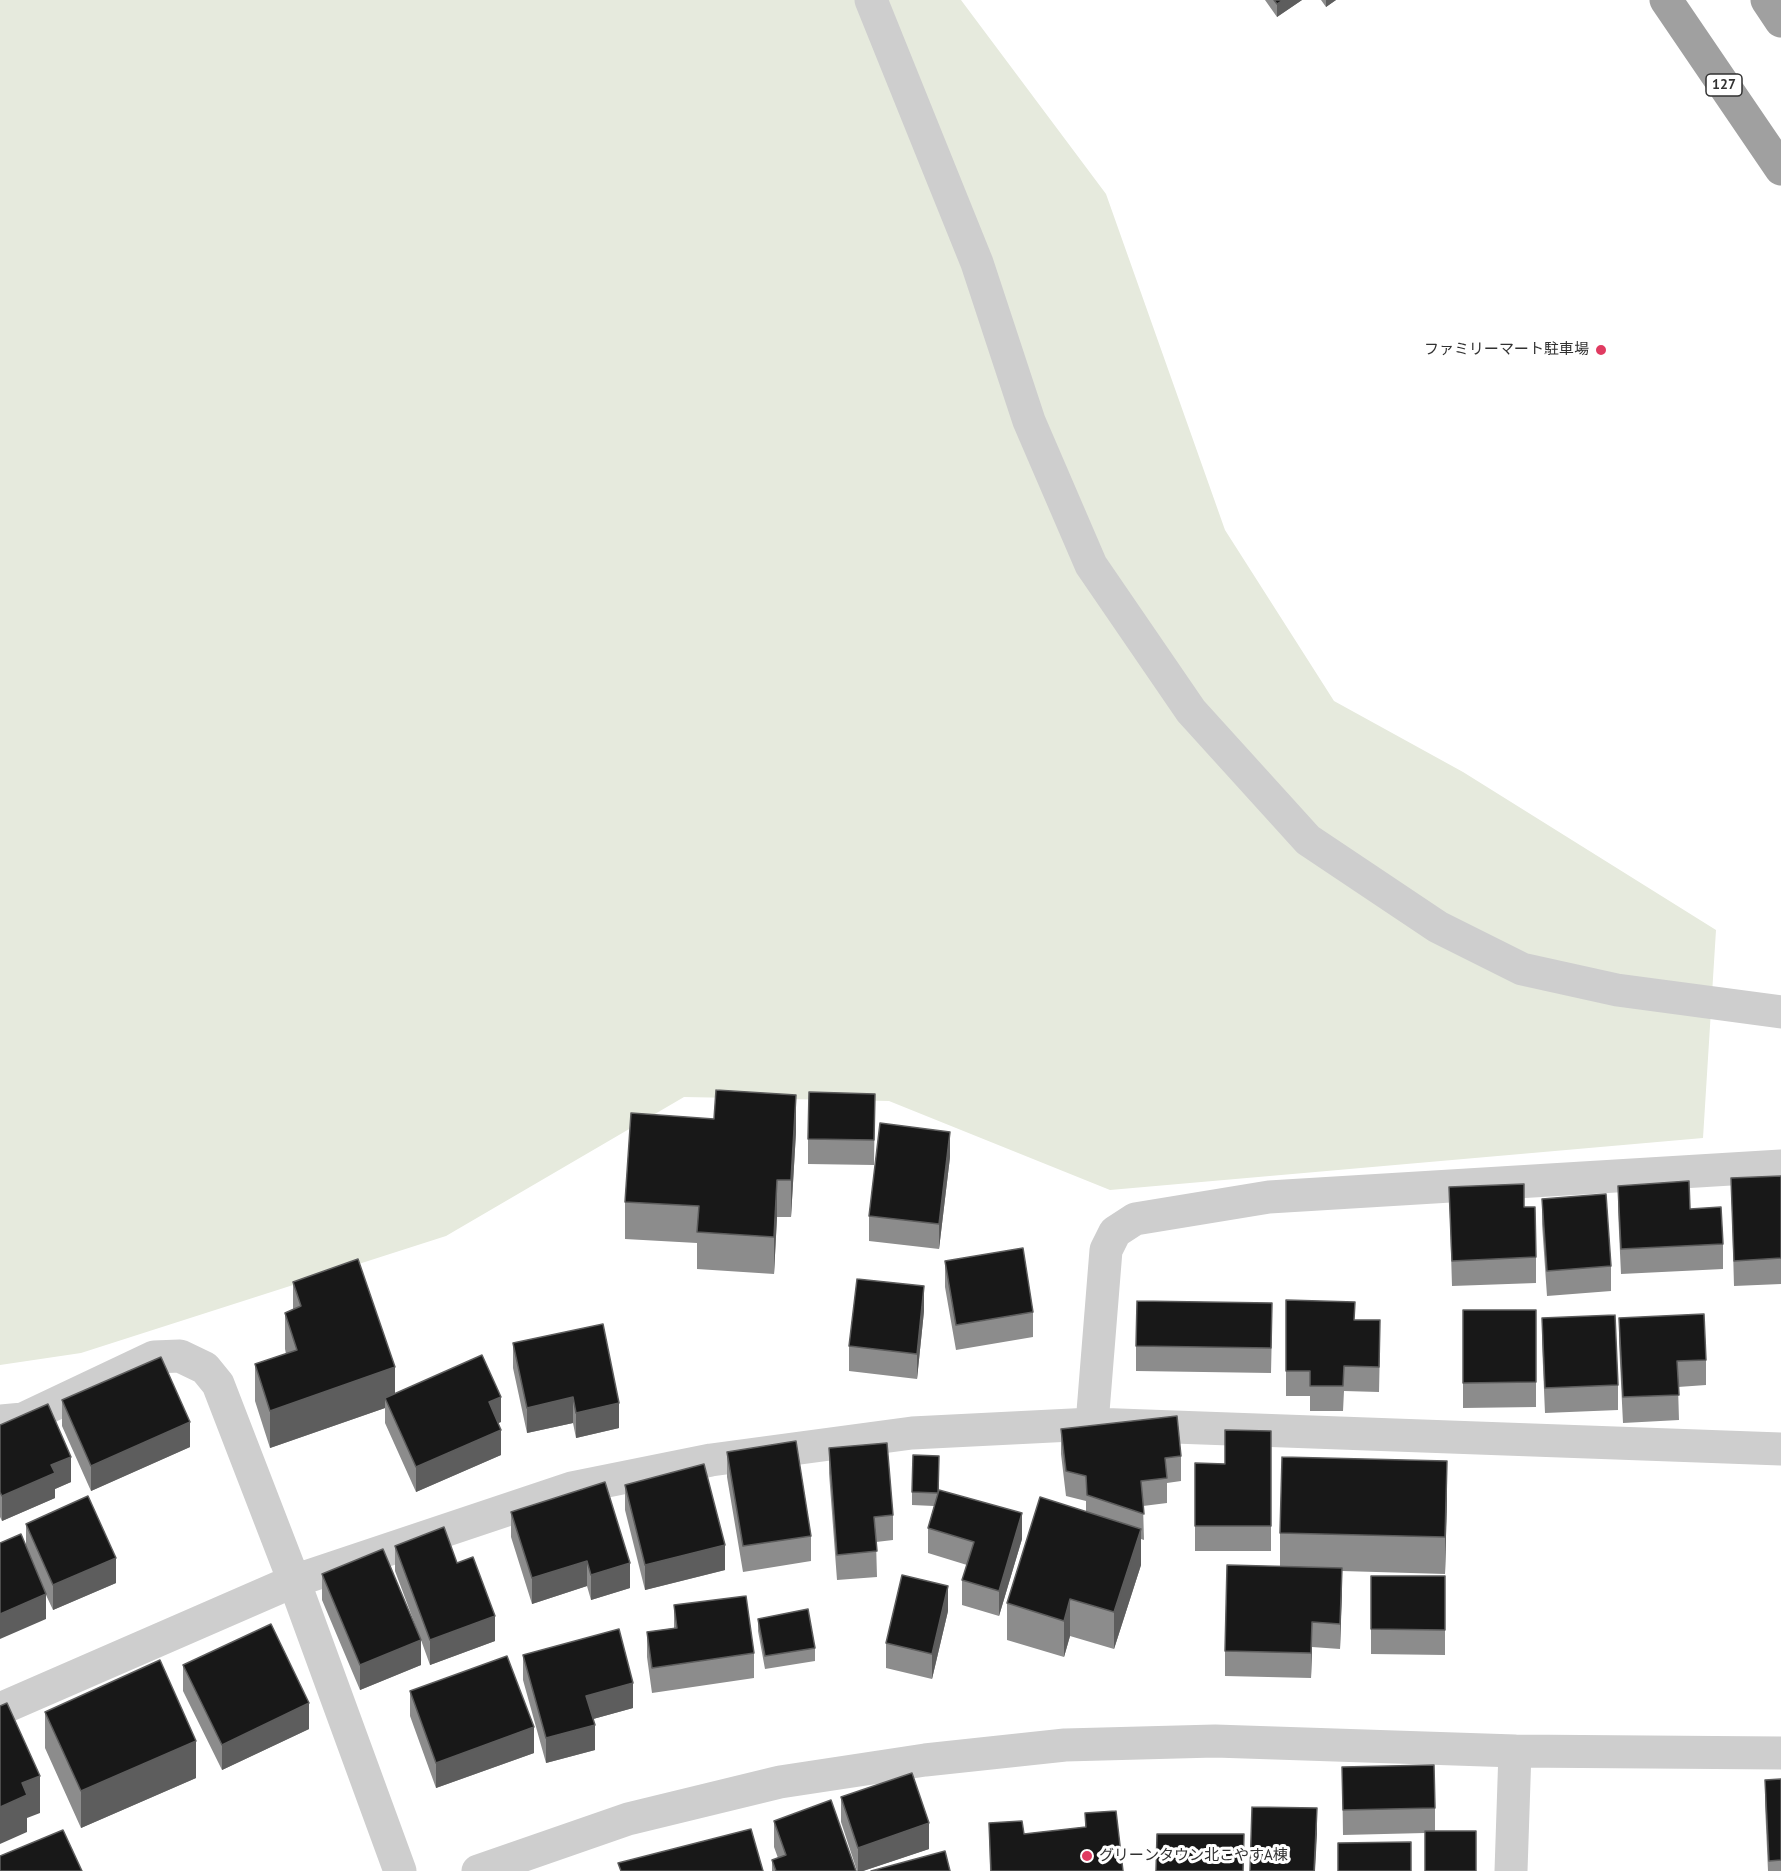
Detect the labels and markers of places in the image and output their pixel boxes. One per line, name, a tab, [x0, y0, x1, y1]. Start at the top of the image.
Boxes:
place label: ファミリーマート駐車場	[1424, 341, 1589, 359]
marker: ファミリーマート駐車場	[1594, 343, 1608, 357]
place label: グリーンタウン北こやすA棟	[1099, 1847, 1288, 1865]
marker: グリーンタウン北こやすA棟	[1080, 1849, 1094, 1863]

